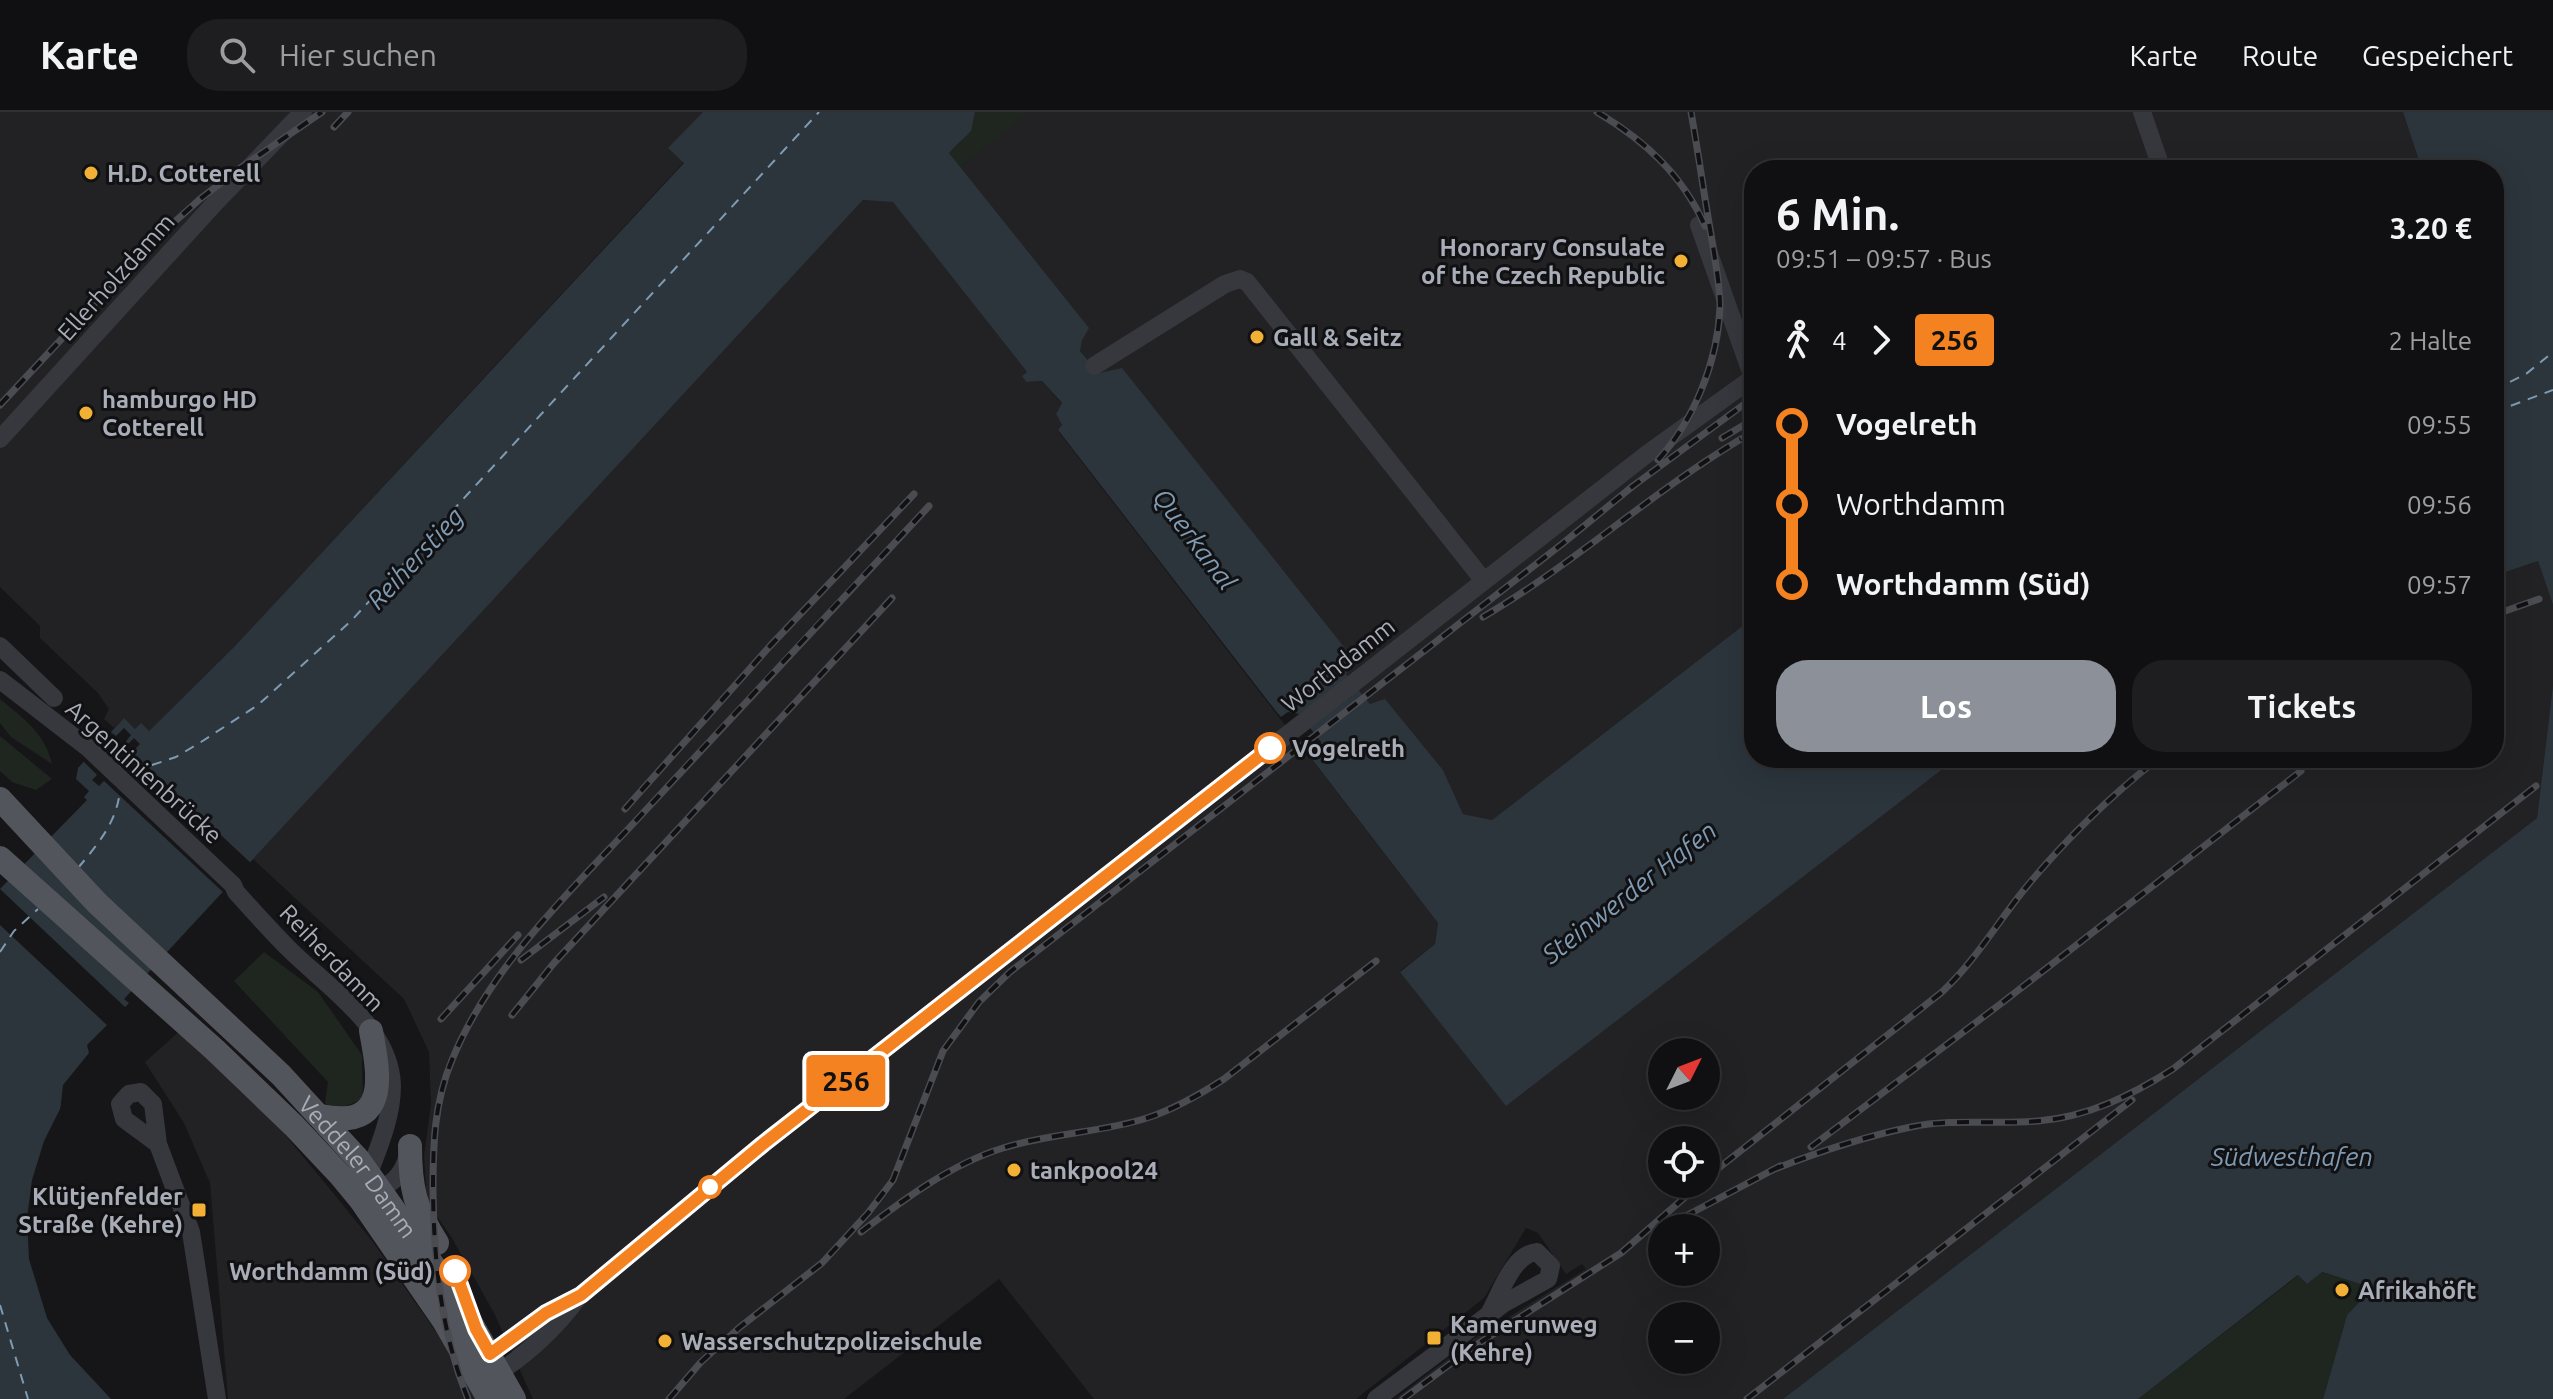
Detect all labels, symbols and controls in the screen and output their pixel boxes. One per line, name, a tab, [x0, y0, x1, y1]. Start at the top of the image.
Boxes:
search box	[187, 19, 747, 91]
icon: search	[215, 33, 259, 77]
text: Karte	[40, 34, 139, 76]
text: Hier suchen	[279, 38, 437, 72]
text: Karte	[2129, 40, 2198, 71]
text: Route	[2242, 40, 2318, 71]
text: Gespeichert	[2362, 40, 2513, 71]
place label: H.D. Cotterell	[107, 160, 260, 187]
marker: H.D. Cotterell	[82, 164, 100, 182]
text: 6 Min.	[1776, 189, 1899, 238]
street label: Ellerholzdamm	[52, 208, 180, 346]
text: 3.20 €	[2390, 211, 2472, 245]
place label: Honorary Consulate of the Czech Republic	[1421, 234, 1665, 289]
text: 09:51 – 09:57 · Bus	[1776, 244, 1992, 273]
marker: Honorary Consulate of the Czech Republic	[1672, 252, 1690, 270]
icon: walk	[1776, 318, 1820, 362]
icon: forward	[1859, 318, 1903, 362]
place label: Gall & Seitz	[1273, 324, 1401, 351]
text: 256	[1931, 324, 1978, 355]
text: 4	[1832, 326, 1847, 355]
text: 2 Halte	[2389, 326, 2472, 355]
marker: Gall & Seitz	[1248, 328, 1266, 346]
place label: hamburgo HD Cotterell	[102, 386, 257, 441]
marker: hamburgo HD Cotterell	[77, 404, 95, 422]
text: Vogelreth	[1836, 407, 1977, 441]
text: 09:55	[2407, 410, 2472, 439]
water label: Querkanal	[1147, 483, 1243, 596]
text: Worthdamm	[1836, 487, 2006, 521]
text: 09:56	[2407, 490, 2472, 519]
water label: Reiherstieg	[361, 502, 469, 614]
text: Worthdamm (Süd)	[1836, 567, 2091, 601]
text: 09:57	[2407, 570, 2472, 599]
street label: Worthdamm	[1276, 613, 1400, 717]
button: Los	[1776, 660, 2116, 752]
button: Tickets	[2132, 660, 2472, 752]
street label: Argentinienbrücke	[61, 695, 227, 849]
marker: Vogelreth	[1255, 733, 1285, 763]
place label: Vogelreth	[1292, 735, 1405, 762]
water label: Steinwerder Hafen	[1535, 815, 1722, 970]
street label: Reiherdamm	[274, 899, 390, 1017]
north arrow	[1648, 1038, 1720, 1110]
map controls	[1648, 1038, 1720, 1374]
line badge: 256	[800, 1055, 892, 1107]
text: 256	[822, 1065, 870, 1096]
street label: Veddeler Damm	[293, 1090, 423, 1243]
button: locate	[1648, 1126, 1720, 1198]
water label: Südwesthafen	[2210, 1142, 2373, 1171]
place label: tankpool24	[1030, 1157, 1158, 1184]
marker: tankpool24	[1005, 1161, 1023, 1179]
unlabelled marker	[699, 1176, 721, 1198]
place label: Klütjenfelder Straße (Kehre)	[18, 1183, 183, 1238]
marker: Klütjenfelder Straße (Kehre)	[190, 1201, 208, 1219]
button: +	[1648, 1214, 1720, 1286]
marker: Worthdamm (Süd)	[440, 1256, 470, 1286]
place label: Worthdamm (Süd)	[229, 1258, 433, 1285]
place label: Afrikahöft	[2358, 1277, 2476, 1304]
marker: Afrikahöft	[2333, 1281, 2351, 1299]
button: −	[1648, 1302, 1720, 1374]
place label: Kamerunweg (Kehre)	[1450, 1311, 1598, 1366]
place label: Wasserschutzpolizeischule	[681, 1328, 983, 1355]
marker: Kamerunweg (Kehre)	[1425, 1329, 1443, 1347]
marker: Wasserschutzpolizeischule	[656, 1332, 674, 1350]

